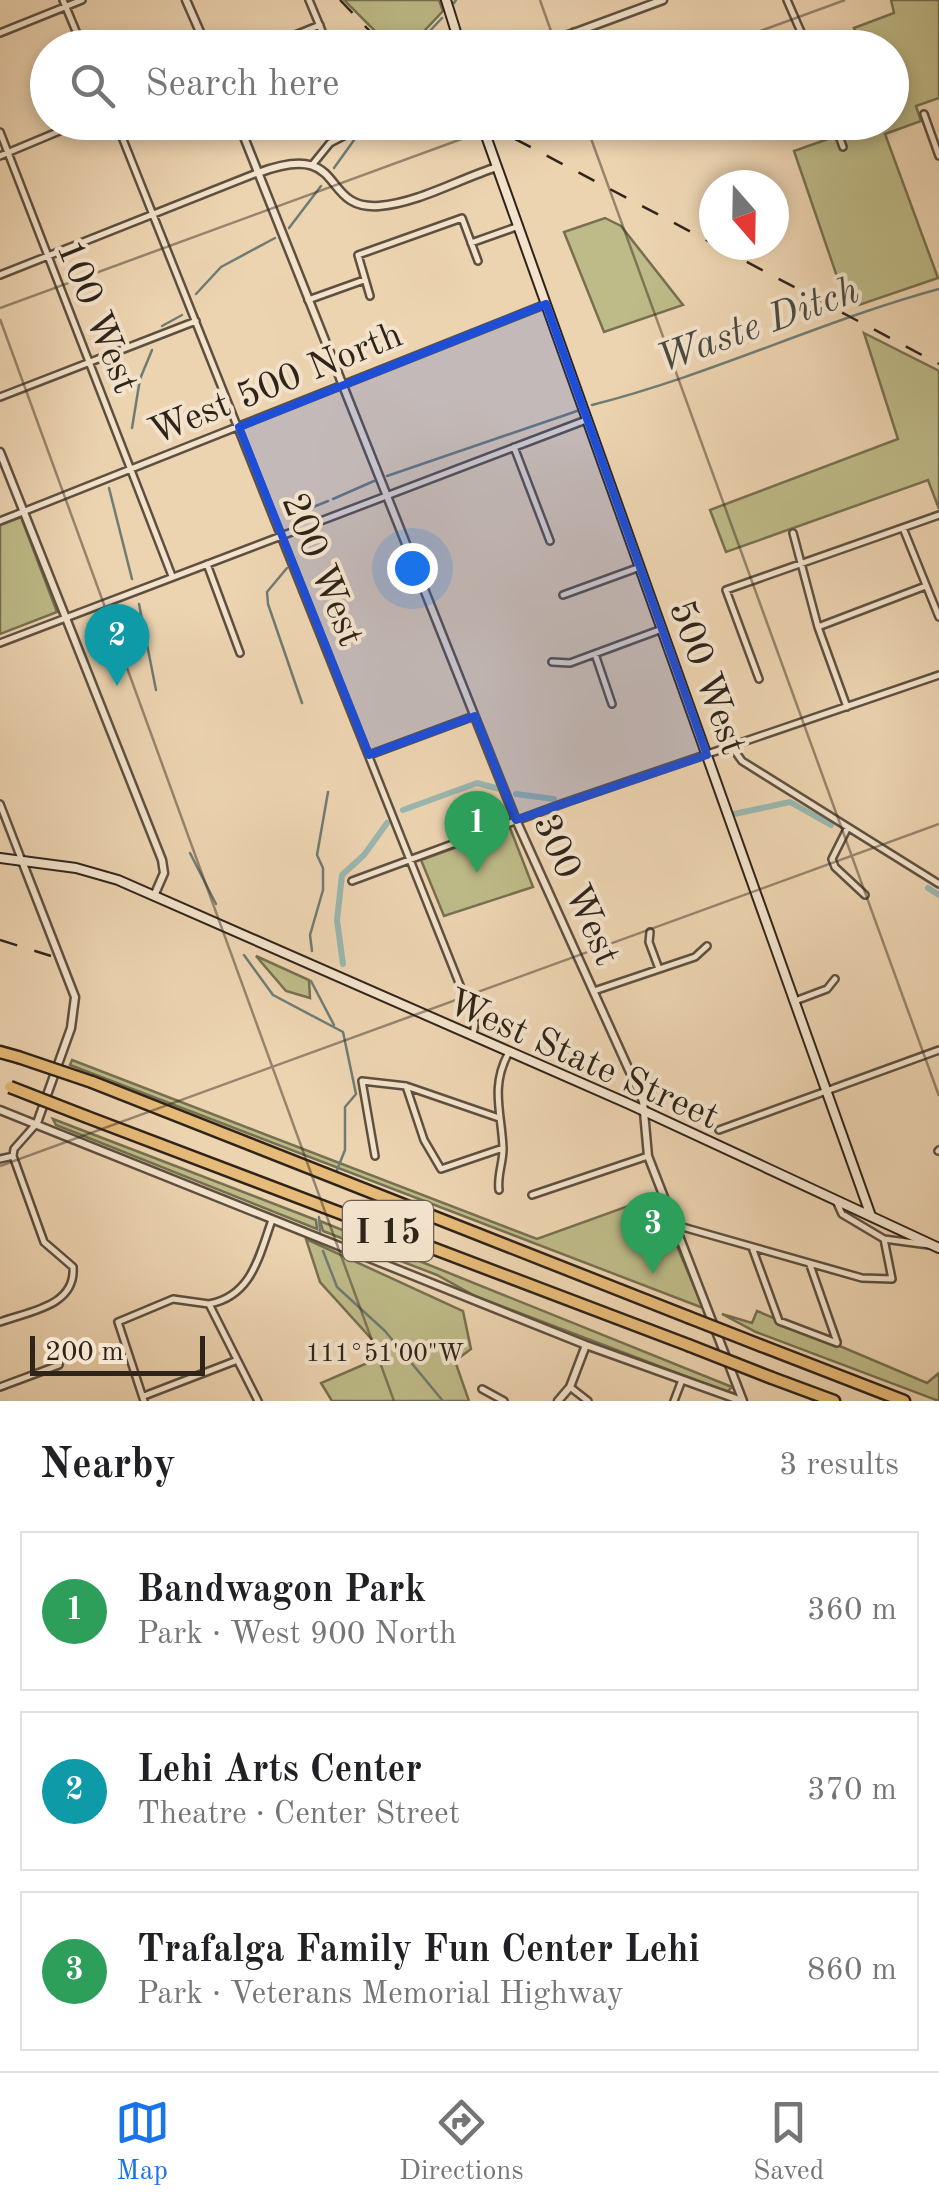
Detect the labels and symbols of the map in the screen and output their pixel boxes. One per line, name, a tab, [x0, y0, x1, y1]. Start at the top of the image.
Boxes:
north arrow	[699, 170, 789, 260]
street label: 100 West	[48, 235, 144, 399]
water label: Waste Ditch	[652, 272, 865, 382]
street label: West 500 North	[144, 317, 408, 453]
street label: 200 West	[273, 488, 369, 652]
your location	[387, 543, 438, 594]
street label: 500 West	[661, 596, 752, 760]
pin: 2	[84, 604, 150, 686]
pin: 1	[444, 790, 510, 873]
street label: 300 West	[525, 809, 625, 971]
street label: West State Street	[441, 984, 724, 1138]
pin: 3	[620, 1192, 686, 1274]
road number: I 15	[343, 1201, 433, 1261]
scale bar	[30, 1331, 205, 1376]
text: 111°51'00"W	[306, 1342, 465, 1367]

